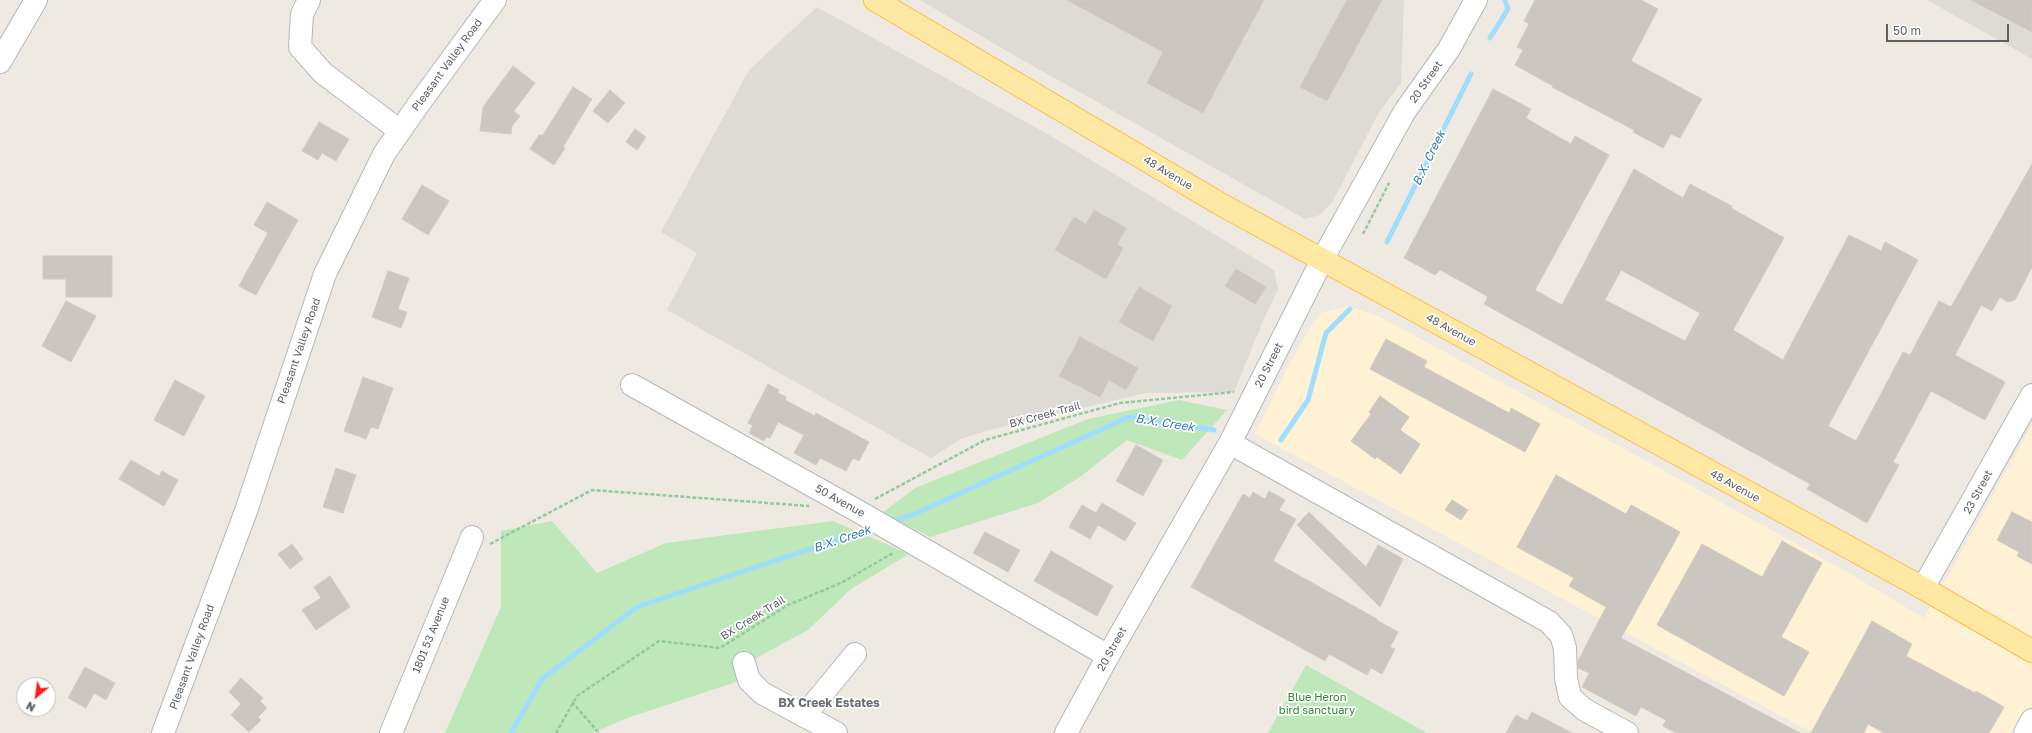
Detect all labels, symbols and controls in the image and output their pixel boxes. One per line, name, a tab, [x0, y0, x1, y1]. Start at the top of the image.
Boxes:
street label: Pleasant Valley Road	[409, 16, 485, 114]
scale bar	[1888, 16, 2011, 42]
text: 50 m	[1893, 23, 1921, 38]
street label: 20 Street	[1407, 58, 1445, 106]
water label: B.X. Creek	[1409, 128, 1449, 188]
street label: 48 Avenue	[1141, 153, 1195, 193]
street label: Pleasant Valley Road	[275, 296, 323, 406]
street label: 48 Avenue	[1424, 311, 1478, 349]
street label: 20 Street	[1252, 340, 1286, 390]
street label: BX Creek Trail	[1008, 399, 1082, 431]
water label: B.X. Creek	[1135, 411, 1195, 435]
street label: 48 Avenue	[1708, 467, 1762, 505]
street label: 23 Street	[1961, 468, 1995, 516]
street label: 50 Avenue	[813, 482, 867, 520]
water label: B.X. Creek	[812, 523, 872, 555]
street label: BX Creek Trail	[718, 593, 788, 643]
street label: 1801 53 Avenue	[410, 595, 452, 675]
street label: Pleasant Valley Road	[167, 603, 217, 711]
street label: 20 Street	[1094, 625, 1130, 673]
north arrow	[16, 677, 56, 717]
park label: Blue Heron bird sanctuary	[1279, 691, 1355, 717]
district label: BX Creek Estates	[778, 696, 880, 710]
text: N	[24, 699, 37, 715]

